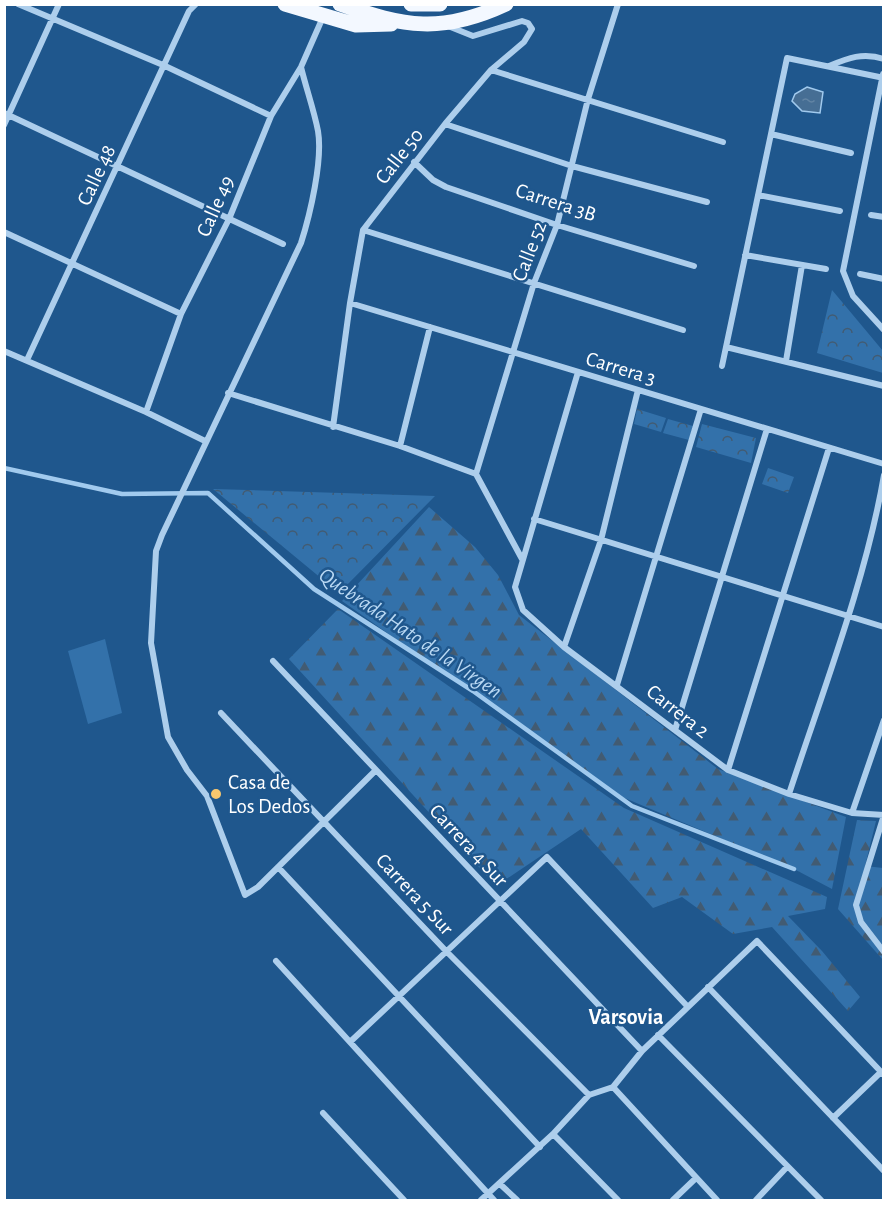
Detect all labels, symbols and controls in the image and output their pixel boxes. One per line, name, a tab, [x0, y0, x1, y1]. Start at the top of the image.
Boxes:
street label: Calle 50	[371, 125, 427, 188]
street label: Calle 48	[73, 142, 120, 209]
street label: Calle 49	[193, 173, 238, 240]
street label: Carrera 3B	[513, 180, 599, 225]
street label: Calle 52	[508, 218, 550, 284]
street label: Carrera 3	[583, 348, 658, 389]
water label: Quebrada Hato de la Virgen	[315, 563, 506, 702]
street label: Carrera 2	[642, 681, 713, 742]
place label: Casa de Los Dedos	[228, 772, 310, 817]
marker: Casa de Los Dedos	[209, 787, 223, 801]
street label: Carrera 4 Sur	[425, 800, 512, 891]
street label: Carrera 5 Sur	[372, 850, 458, 939]
district label: Varsovia	[589, 1006, 664, 1028]

